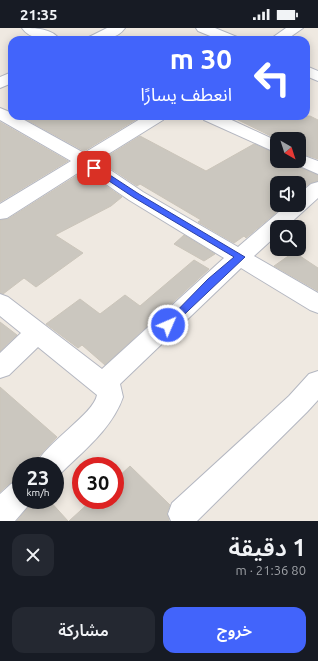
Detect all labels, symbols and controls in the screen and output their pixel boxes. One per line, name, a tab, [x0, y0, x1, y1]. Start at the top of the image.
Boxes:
text: 21:35	[20, 6, 58, 23]
text: 30 m	[170, 43, 232, 74]
icon: left	[246, 52, 298, 104]
text: انعطف يسارًا	[140, 84, 232, 104]
north arrow	[270, 132, 306, 168]
map controls	[270, 132, 306, 256]
pin	[77, 151, 111, 185]
icon: arrive	[83, 157, 105, 179]
button: sound	[270, 176, 306, 212]
button: search	[270, 220, 306, 256]
position arrow	[147, 304, 189, 346]
speed limit sign: 30	[72, 457, 124, 509]
text: 23	[27, 466, 49, 489]
text: km/h	[26, 487, 50, 498]
button: close	[12, 534, 54, 576]
text: 1 دقيقة	[229, 534, 306, 561]
text: 80 m · 21:36	[235, 563, 306, 577]
button: مشاركة	[12, 607, 155, 653]
button: خروج	[163, 607, 306, 653]

